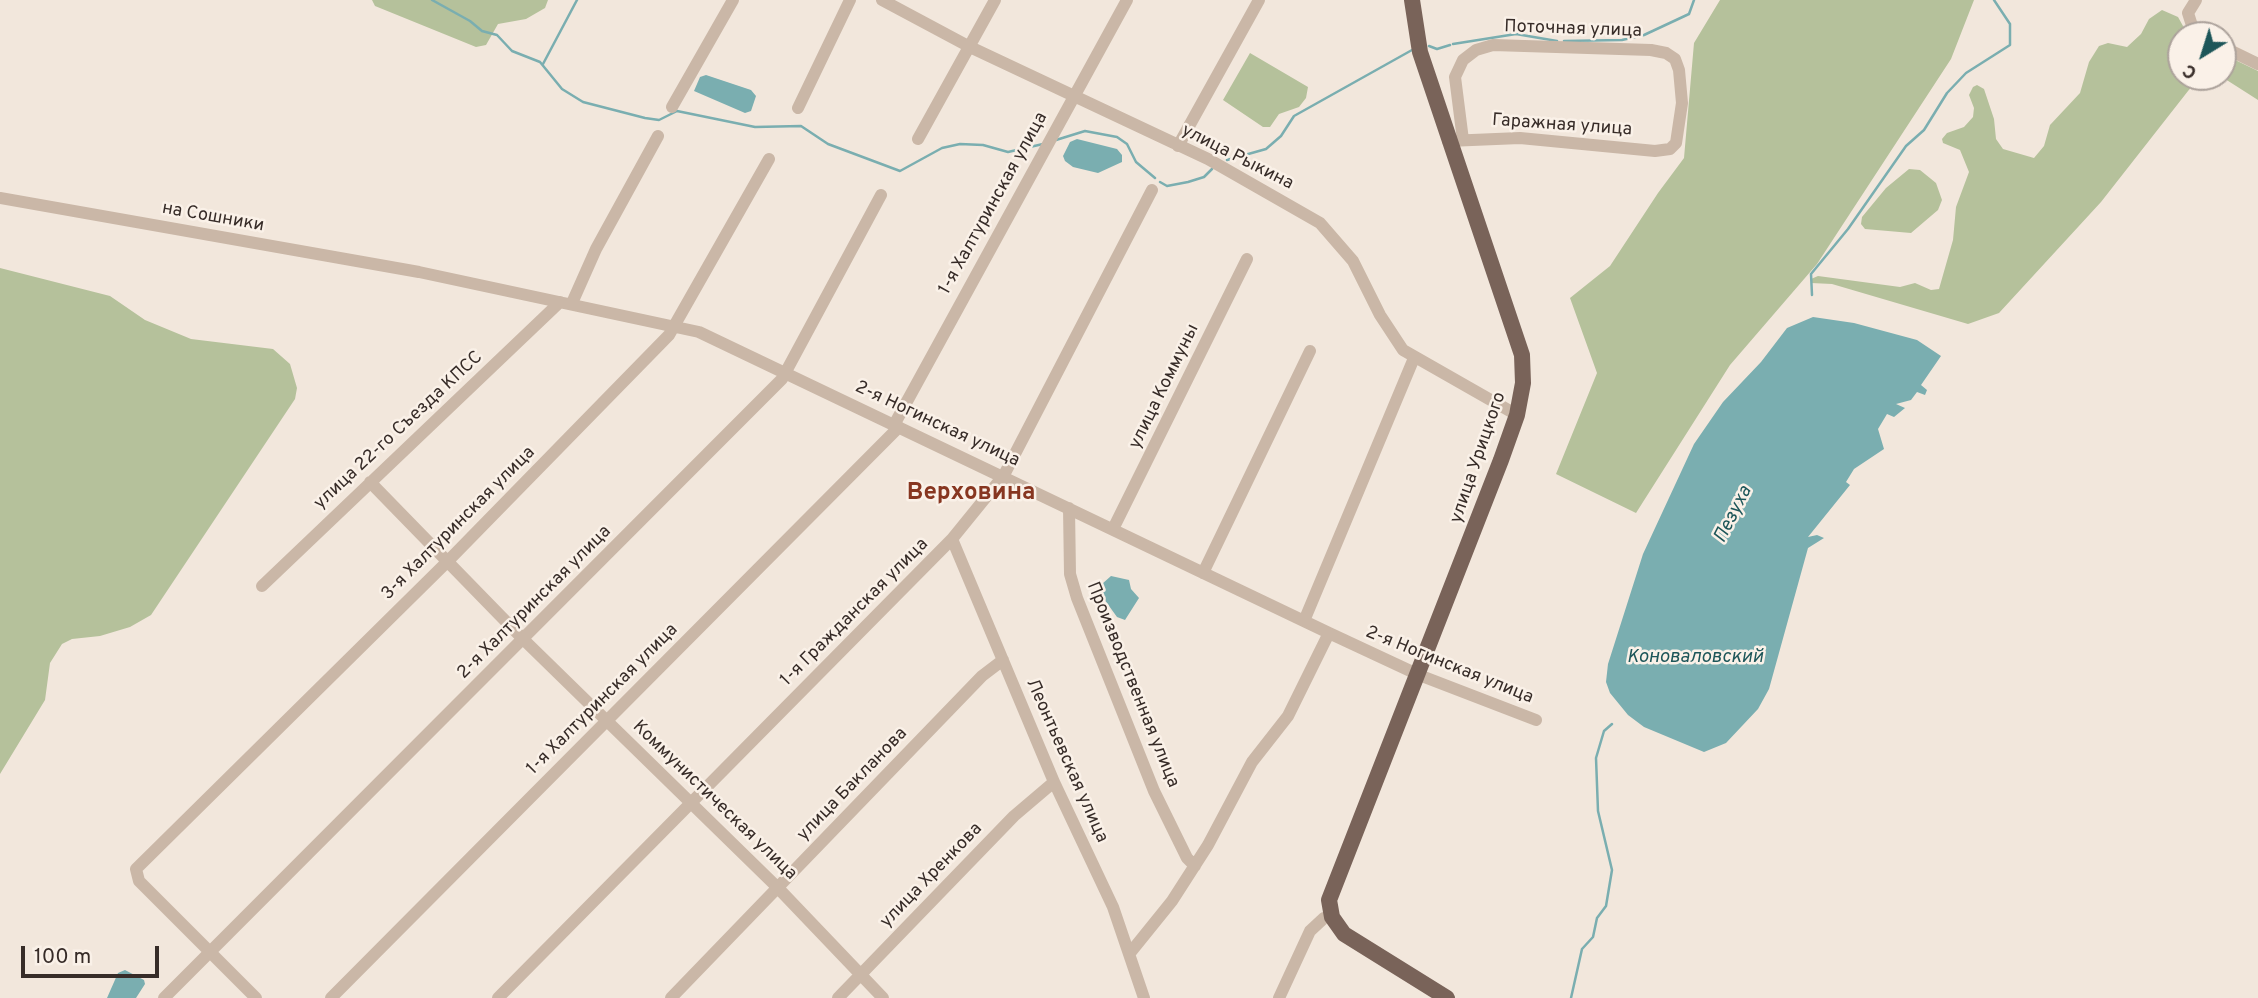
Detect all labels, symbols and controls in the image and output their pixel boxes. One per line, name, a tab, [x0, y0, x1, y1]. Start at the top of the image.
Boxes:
street label: Поточная улица	[1504, 17, 1642, 43]
north arrow	[2167, 21, 2237, 91]
text: С	[2178, 58, 2202, 84]
street label: 1-я Халтуринская улица	[935, 109, 1053, 299]
street label: Гаражная улица	[1491, 110, 1633, 142]
street label: улица Рыкина	[1177, 121, 1297, 195]
street label: на Сошники	[160, 198, 266, 238]
street label: улица Коммуны	[1125, 321, 1205, 453]
street label: улица 22-го Съезда КПСС	[310, 347, 488, 515]
street label: 2-я Ногинская улица	[851, 377, 1023, 473]
street label: улица Урицкого	[1446, 390, 1512, 526]
street label: 3-я Халтуринская улица	[378, 443, 540, 605]
district label: Верховина	[907, 480, 1035, 508]
water label: Пезуха	[1710, 483, 1758, 547]
street label: 2-я Халтуринская улица	[454, 522, 616, 684]
street label: 1-я Гражданская улица	[777, 535, 933, 691]
street label: Производственная улица	[1081, 579, 1183, 791]
street label: 1-я Халтуринская улица	[523, 620, 683, 780]
street label: 2-я Ногинская улица	[1362, 622, 1536, 710]
water label: Коноваловский	[1627, 647, 1763, 669]
street label: Леонтьевская улица	[1020, 676, 1112, 846]
street label: Коммунистическая улица	[627, 717, 801, 885]
street label: улица Бакланова	[793, 724, 913, 846]
street label: улица Хренкова	[876, 819, 988, 933]
scale bar	[24, 932, 163, 976]
text: 100 m	[34, 944, 91, 971]

